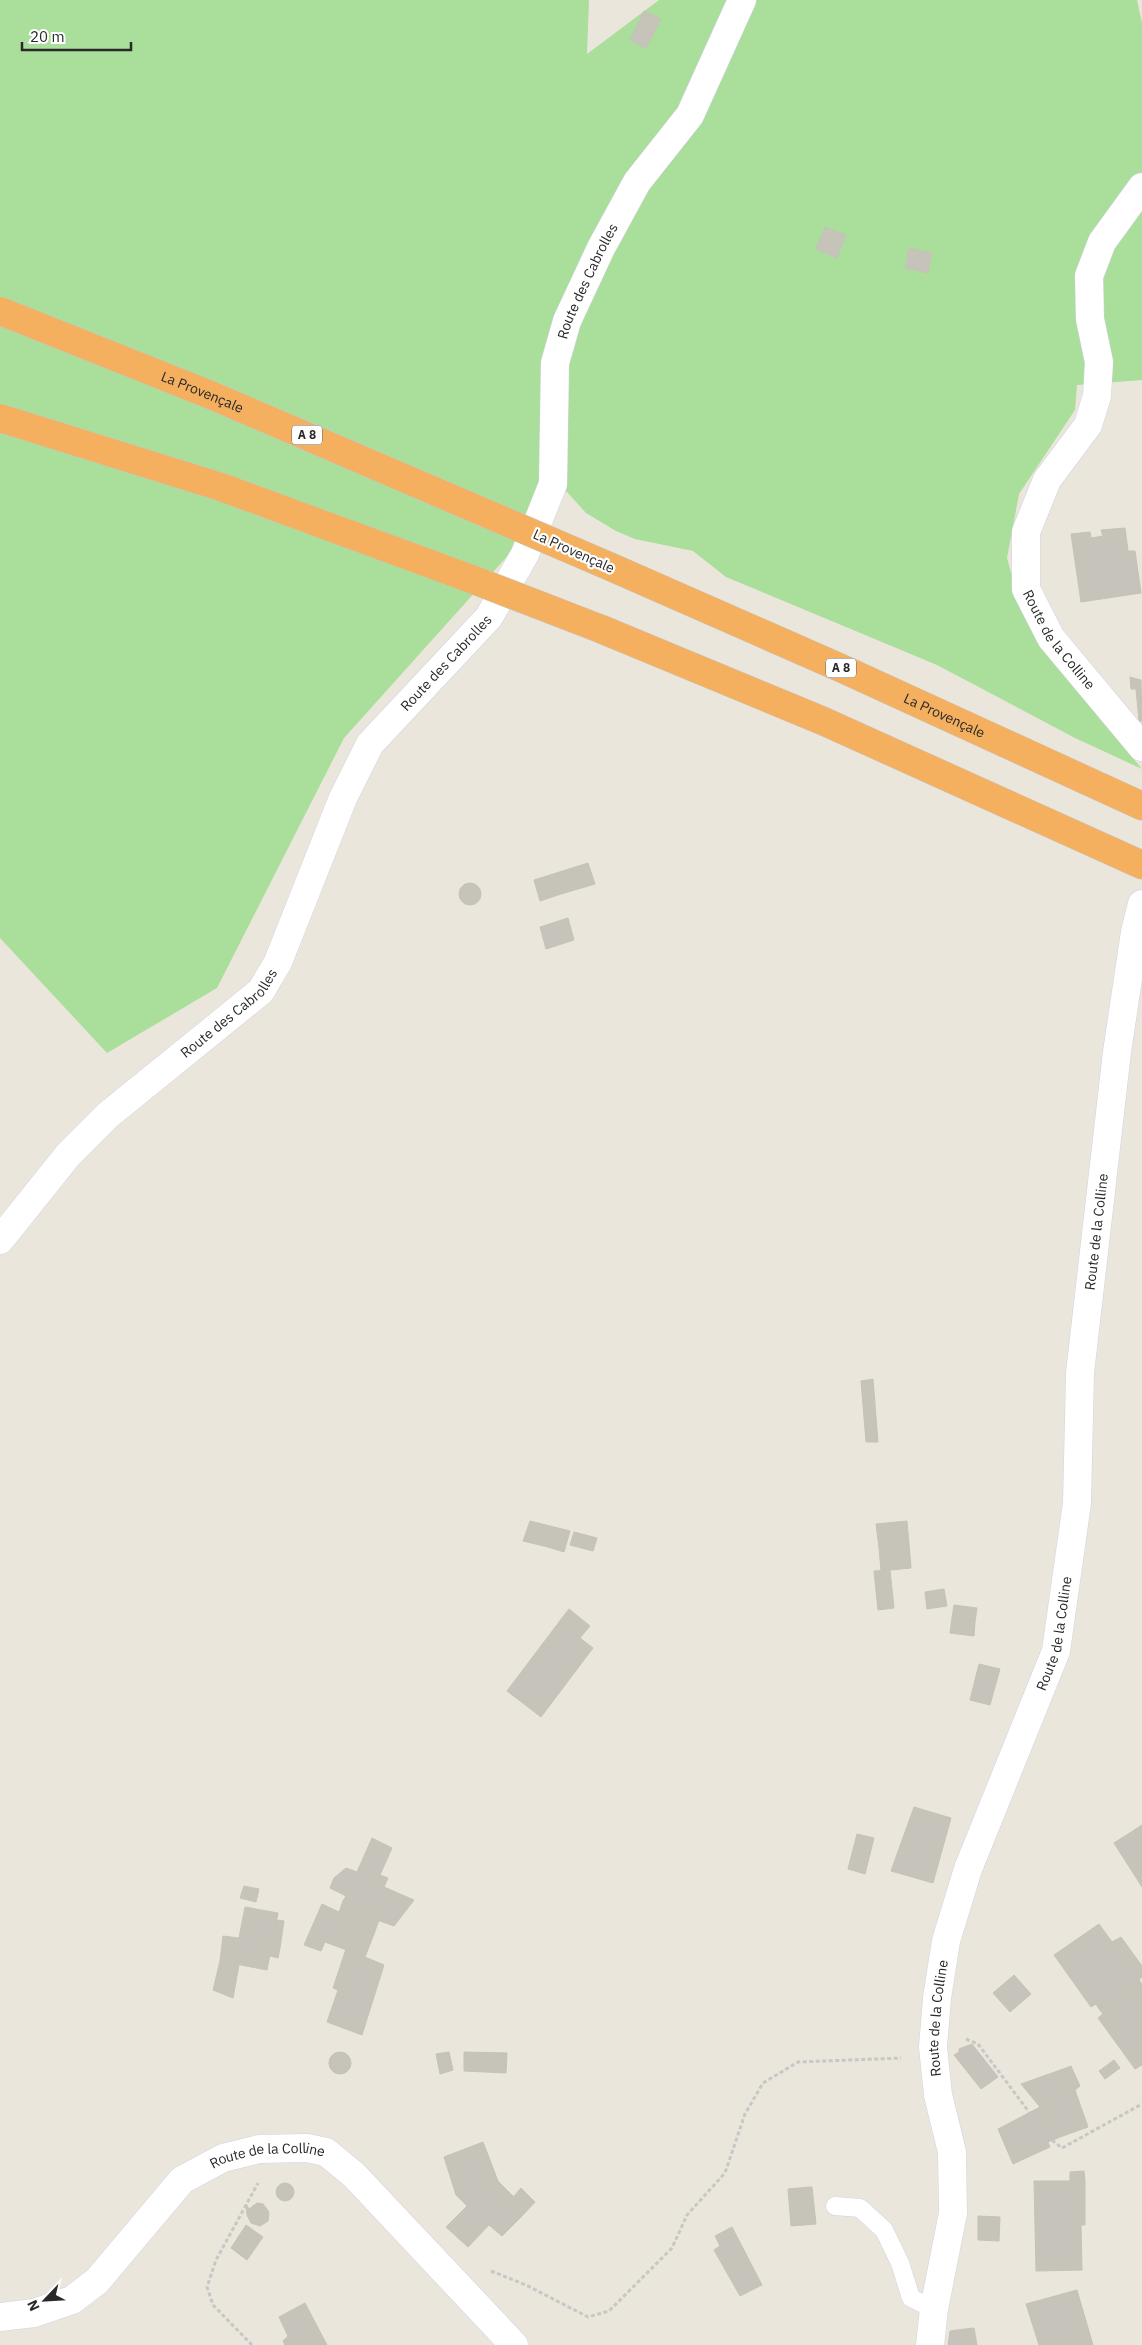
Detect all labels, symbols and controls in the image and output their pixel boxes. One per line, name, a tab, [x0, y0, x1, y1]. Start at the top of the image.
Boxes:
scale bar	[22, 20, 131, 52]
text: 20 m	[30, 27, 65, 46]
street label: Route des Cabrolles	[553, 220, 622, 341]
street label: La Provençale	[159, 367, 247, 417]
road number: A 8	[292, 426, 322, 444]
street label: La Provençale	[530, 525, 618, 577]
street label: Route de la Colline	[1019, 587, 1099, 693]
street label: Route des Cabrolles	[397, 611, 496, 715]
road number: A 8	[826, 658, 856, 678]
street label: La Provençale	[901, 689, 988, 742]
street label: Route des Cabrolles	[177, 965, 281, 1062]
street label: Route de la Colline	[1081, 1172, 1112, 1291]
street label: Route de la Colline	[1032, 1575, 1076, 1693]
street label: Route de la Colline	[924, 1958, 952, 2078]
street label: Route de la Colline	[206, 2139, 327, 2173]
north arrow	[20, 2275, 70, 2325]
text: N	[23, 2297, 44, 2314]

